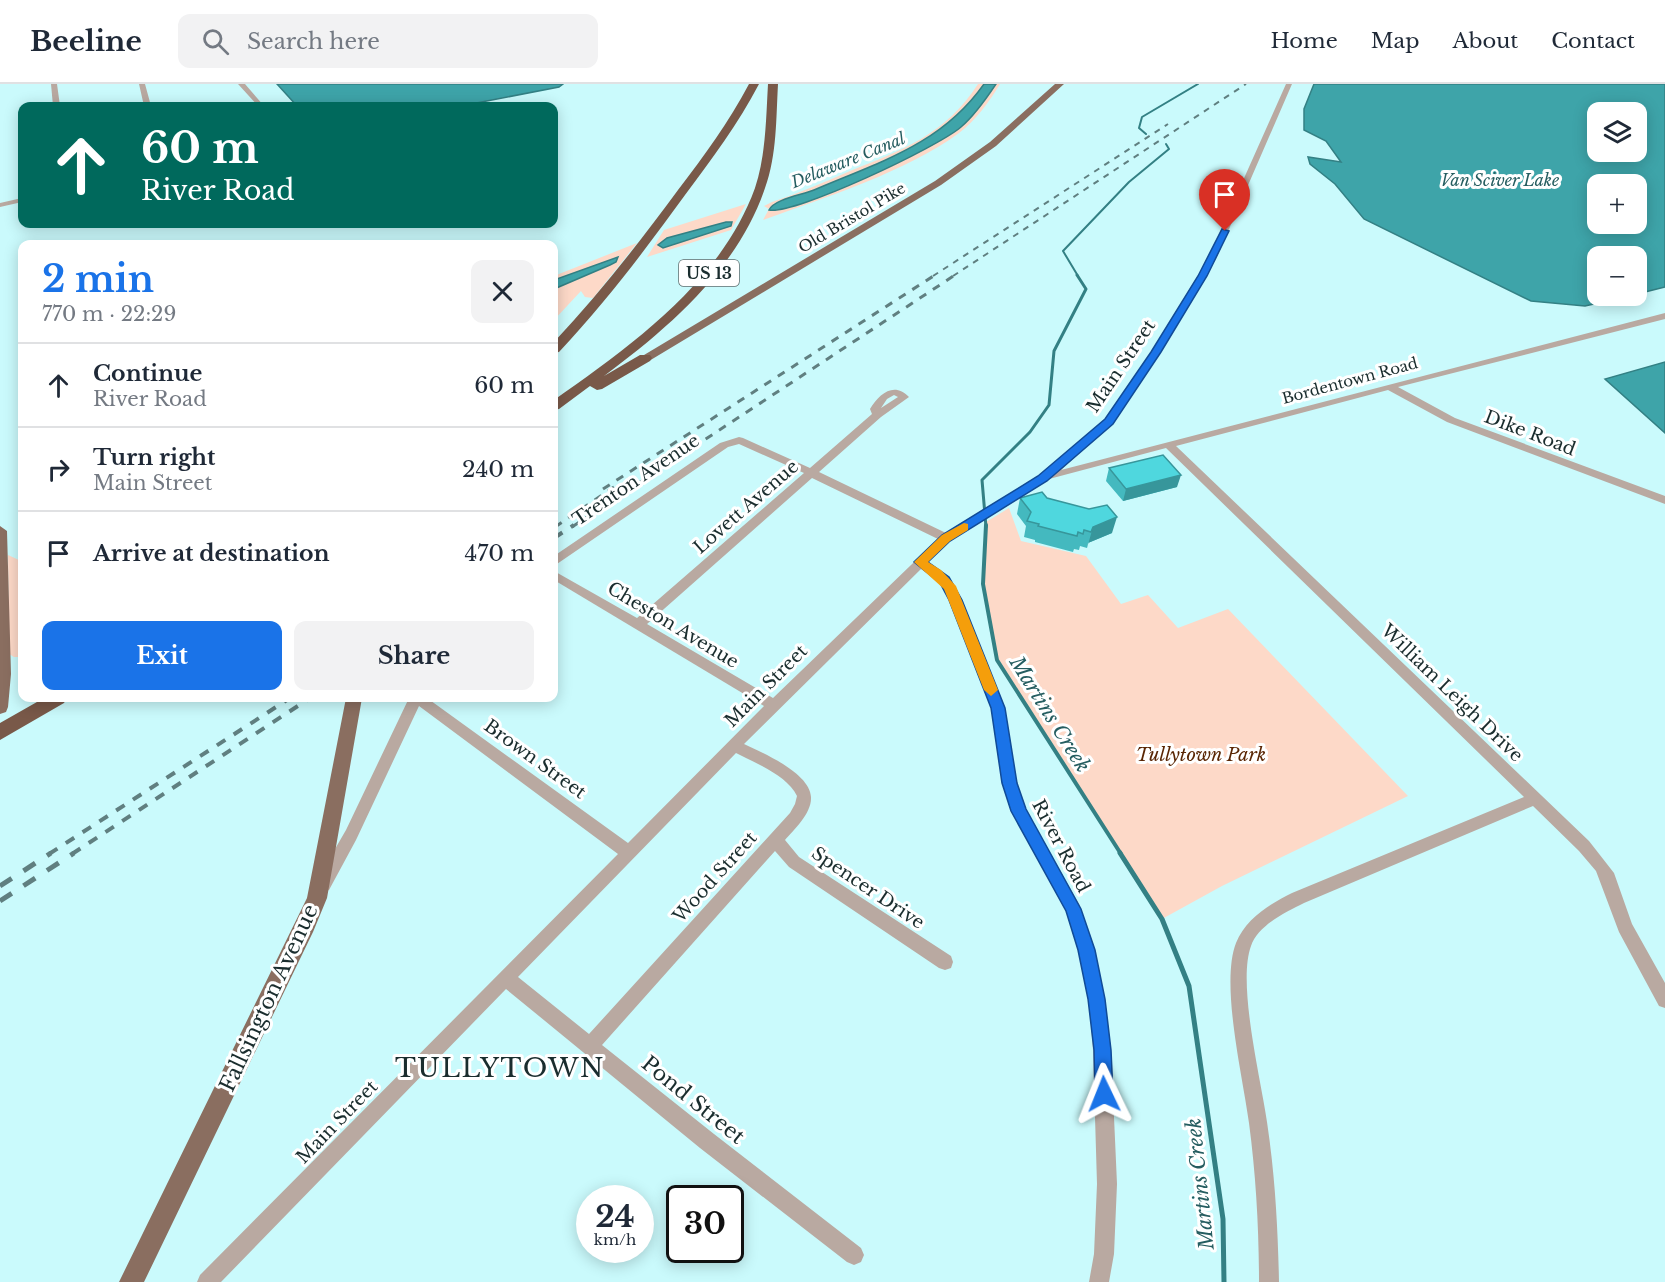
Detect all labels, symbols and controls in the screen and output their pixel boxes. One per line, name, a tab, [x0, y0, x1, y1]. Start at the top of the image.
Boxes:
search box	[178, 14, 598, 68]
text: Beeline	[30, 24, 142, 59]
icon: search	[199, 25, 232, 58]
text: Search here	[247, 28, 380, 55]
text: Home	[1271, 28, 1338, 54]
text: Map	[1371, 28, 1419, 54]
text: About	[1452, 28, 1518, 54]
text: Contact	[1551, 28, 1635, 54]
map controls	[1587, 102, 1647, 306]
button: layers	[1587, 102, 1647, 162]
text: 60 m	[141, 122, 259, 174]
icon: ahead	[42, 126, 120, 204]
water label: Delaware Canal	[787, 128, 909, 192]
pin	[1199, 169, 1250, 231]
water label: Van Sciver Lake	[1441, 170, 1560, 190]
text: River Road	[141, 174, 294, 207]
button: +	[1587, 174, 1647, 234]
street label: Old Bristol Pike	[795, 178, 909, 257]
icon: arrive	[1208, 178, 1241, 211]
button: −	[1587, 246, 1647, 306]
text: 2 min	[42, 257, 154, 302]
button: close	[471, 260, 534, 323]
road number: US 13	[679, 260, 739, 286]
text: 770 m · 22:29	[42, 302, 176, 326]
street label: Main Street	[1082, 315, 1160, 417]
street label: Bordentown Road	[1280, 353, 1420, 408]
text: Continue	[93, 360, 202, 387]
icon: ahead	[42, 369, 75, 402]
text: 60 m	[474, 372, 534, 399]
text: River Road	[93, 387, 207, 411]
street label: Dike Road	[1481, 406, 1579, 460]
street label: Trenton Avenue	[568, 429, 704, 531]
text: Turn right	[93, 444, 215, 471]
icon: right	[42, 453, 75, 486]
street label: Lovett Avenue	[689, 455, 803, 559]
text: 240 m	[462, 456, 534, 483]
text: Main Street	[93, 471, 212, 495]
icon: arrive	[42, 537, 75, 570]
text: Arrive at destination	[93, 540, 330, 567]
text: 470 m	[464, 540, 534, 567]
street label: Cheston Avenue	[603, 577, 743, 673]
street label: William Leigh Drive	[1376, 619, 1528, 766]
button: Exit	[42, 621, 282, 690]
button: Share	[294, 621, 534, 690]
street label: Main Street	[720, 640, 812, 732]
water label: Martins Creek	[1004, 651, 1095, 776]
street label: Brown Street	[480, 715, 590, 803]
park label: Tullytown Park	[1136, 744, 1266, 766]
street label: River Road	[1027, 796, 1095, 896]
street label: Wood Street	[668, 827, 762, 928]
street label: Spencer Drive	[807, 842, 929, 934]
street label: Fallsington Avenue	[214, 900, 324, 1096]
street label: Pond Street	[636, 1050, 750, 1150]
district label: TULLYTOWN	[395, 1052, 605, 1084]
position arrow	[1072, 1062, 1136, 1126]
street label: Main Street	[292, 1076, 382, 1168]
water label: Martins Creek	[1181, 1117, 1219, 1252]
speed limit sign: 30	[666, 1185, 744, 1263]
text: 24	[595, 1198, 635, 1235]
text: km/h	[594, 1230, 636, 1249]

